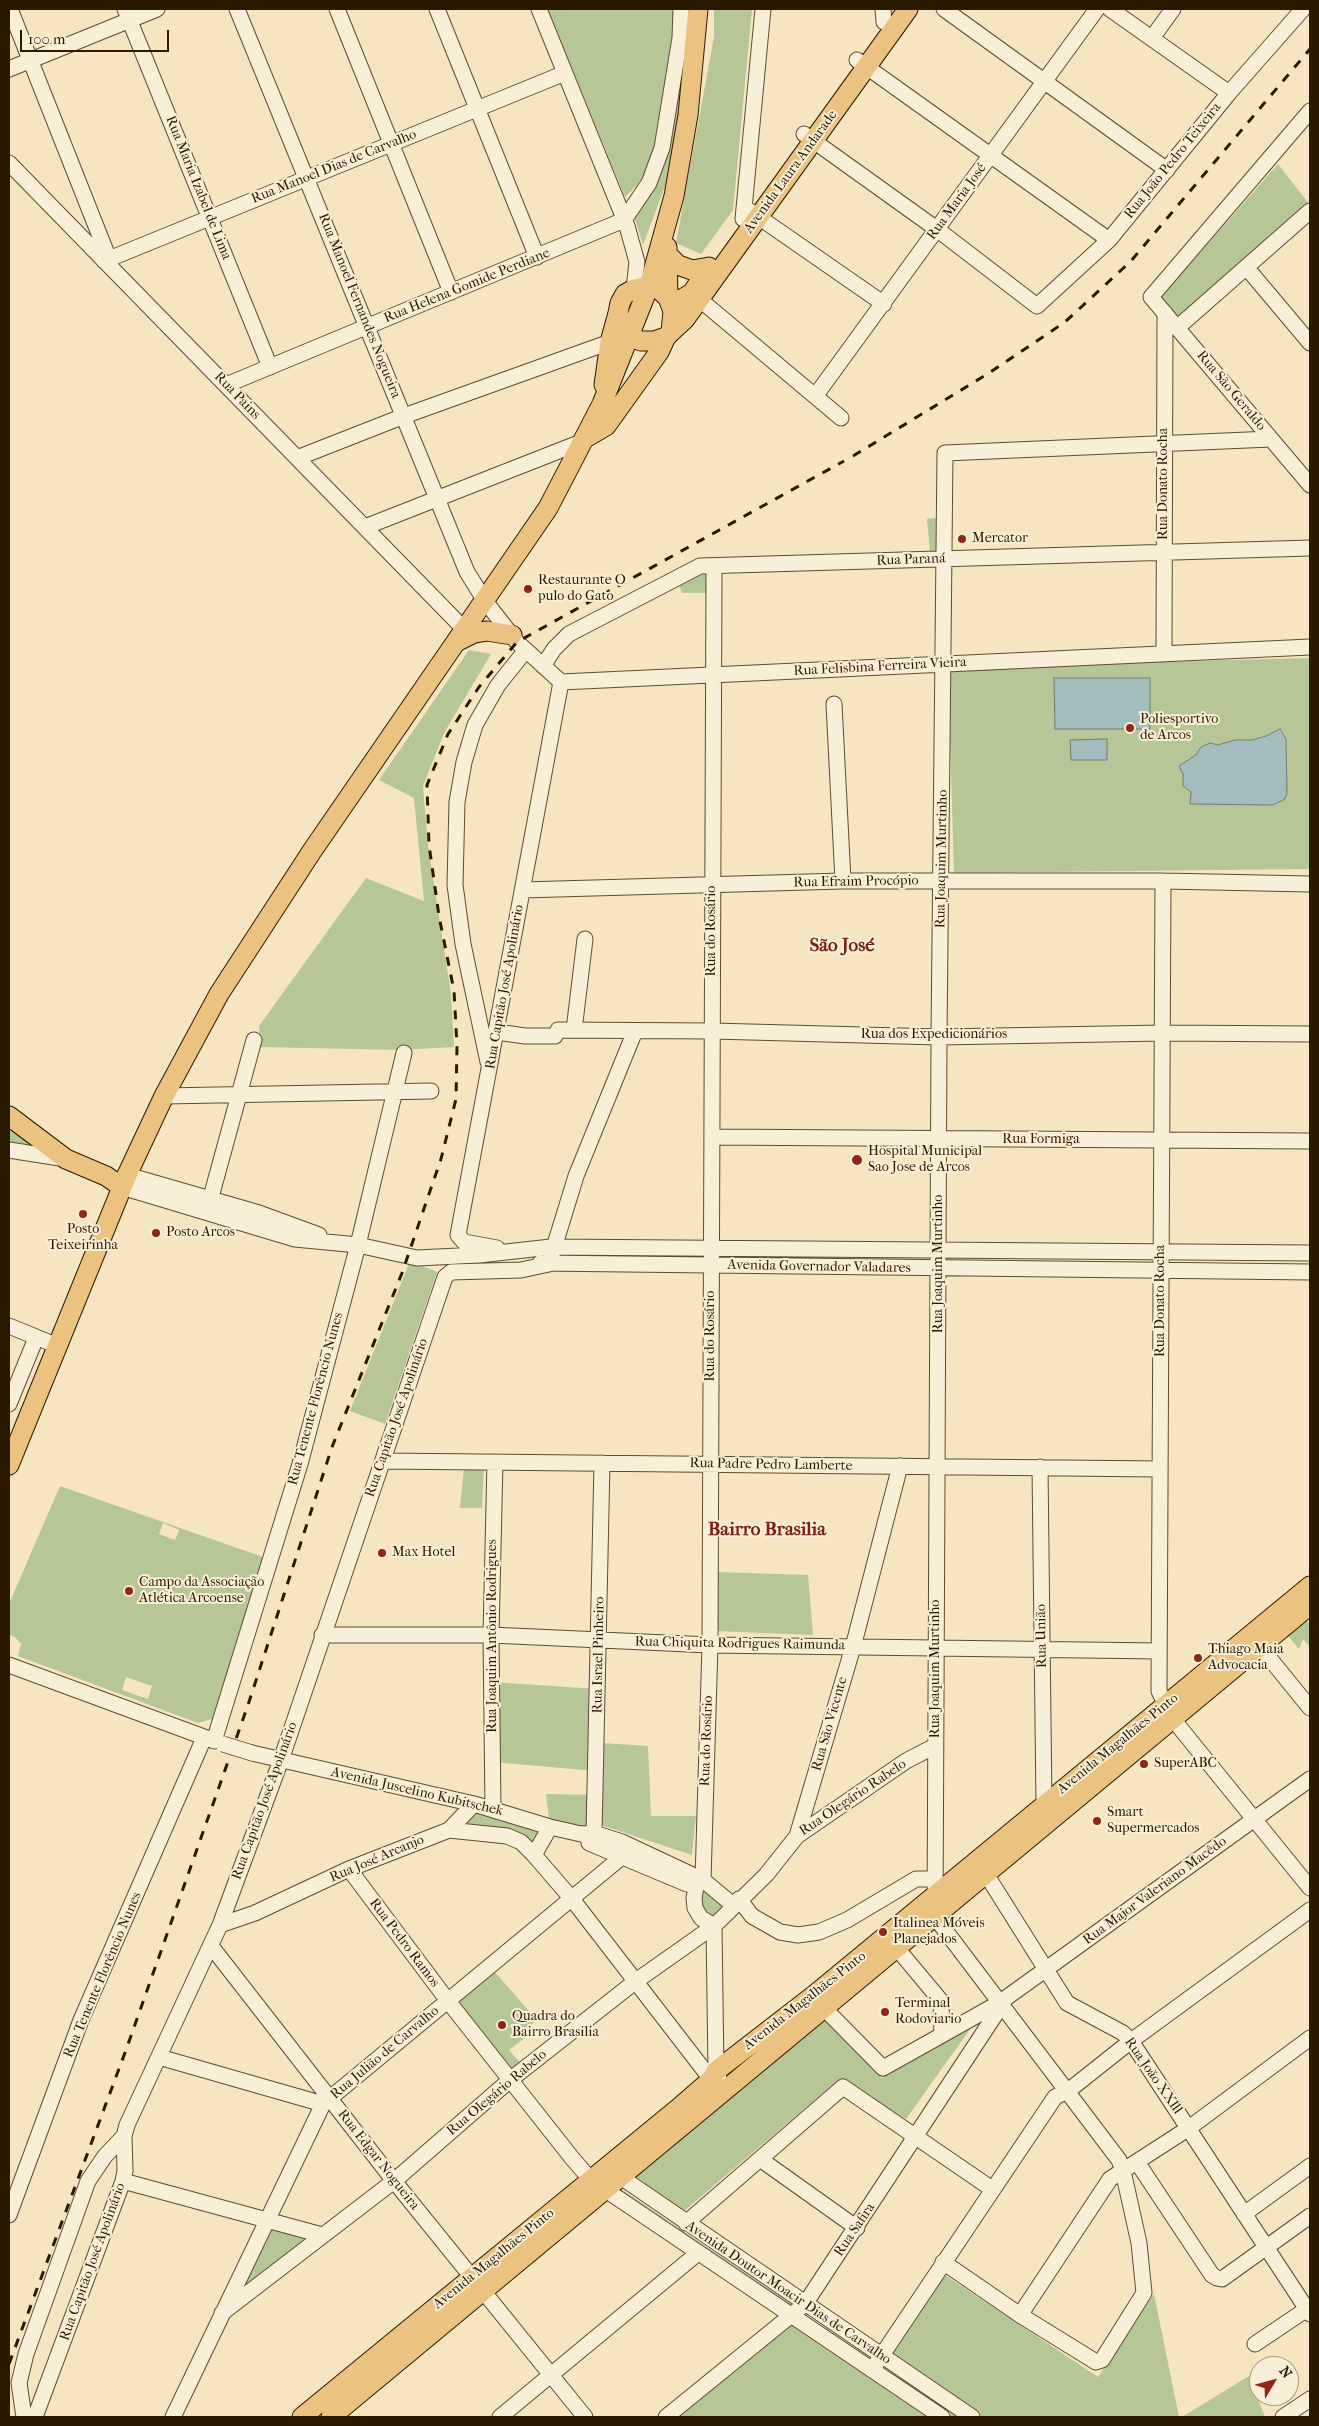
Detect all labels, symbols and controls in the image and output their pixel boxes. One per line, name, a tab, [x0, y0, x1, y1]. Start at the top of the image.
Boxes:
scale bar	[22, 20, 171, 52]
text: 100 m	[28, 30, 66, 48]
street label: Rua João Pedro Teixeira	[1121, 100, 1225, 222]
street label: Avenida Laura Andarade	[741, 107, 841, 237]
street label: Rua Maria Izabel de Lima	[161, 114, 235, 262]
street label: Rua Manoel Dias de Carvalho	[249, 126, 419, 208]
street label: Rua Maria José	[924, 161, 990, 243]
street label: Rua Manoel Fernandes Nogueira	[314, 211, 404, 401]
street label: Rua Helena Gomide Perdiane	[382, 245, 552, 327]
street label: Rua São Geraldo	[1193, 348, 1269, 434]
street label: Rua Pains	[210, 369, 264, 423]
street label: Rua Donato Rocha	[1156, 428, 1172, 540]
place label: Mercator	[972, 531, 1028, 547]
marker: Mercator	[956, 533, 968, 545]
street label: Rua Paraná	[876, 550, 946, 570]
place label: Restaurante O pulo do Gato	[538, 573, 626, 606]
marker: Restaurante O pulo do Gato	[522, 583, 534, 595]
street label: Rua Felisbina Ferreira Vieira	[793, 654, 967, 680]
place label: Poliesportivo de Arcos	[1140, 712, 1218, 744]
marker: Poliesportivo de Arcos	[1124, 722, 1136, 734]
street label: Rua Joaquim Murtinho	[932, 790, 952, 928]
street label: Rua Efraim Procópio	[793, 873, 919, 891]
street label: Rua do Rosário	[704, 886, 720, 976]
street label: Rua Capitão José Apolinário	[482, 903, 528, 1071]
district label: São José	[809, 935, 875, 957]
street label: Rua dos Expedicionários	[861, 1027, 1007, 1043]
street label: Rua Formiga	[1002, 1132, 1080, 1148]
place label: Hospital Municipal Sao Jose de Arcos	[868, 1144, 982, 1176]
marker: Hospital Municipal Sao Jose de Arcos	[850, 1153, 864, 1167]
street label: Rua Joaquim Murtinho	[931, 1195, 947, 1333]
marker: Posto Teixeirinha	[77, 1208, 89, 1220]
place label: Posto Teixeirinha	[48, 1222, 118, 1254]
place label: Posto Arcos	[166, 1225, 235, 1241]
marker: Posto Arcos	[150, 1227, 162, 1239]
street label: Rua Donato Rocha	[1153, 1245, 1169, 1357]
street label: Avenida Governador Valadares	[727, 1257, 911, 1277]
street label: Rua do Rosário	[703, 1291, 719, 1381]
street label: Rua Tenente Florêncio Nunes	[285, 1311, 347, 1487]
street label: Rua Capitão José Apolinário	[362, 1336, 432, 1500]
street label: Rua Padre Pedro Lamberte	[689, 1455, 853, 1475]
district label: Bairro Brasilia	[708, 1519, 826, 1541]
street label: Rua Joaquim Antônio Rodrigues	[485, 1539, 501, 1733]
place label: Max Hotel	[392, 1545, 455, 1561]
marker: Max Hotel	[376, 1547, 388, 1559]
place label: Campo da Associação Atlética Arcoense	[139, 1575, 264, 1608]
marker: Campo da Associação Atlética Arcoense	[123, 1585, 135, 1597]
street label: Rua Israel Pinheiro	[590, 1597, 608, 1713]
street label: Rua Joaquim Murtinho	[928, 1600, 944, 1738]
street label: Rua União	[1033, 1604, 1051, 1668]
street label: Rua Chiquita Rodrigues Raimunda	[635, 1634, 845, 1654]
place label: Thiago Maia Advocacia	[1208, 1642, 1284, 1674]
marker: Thiago Maia Advocacia	[1192, 1652, 1204, 1664]
street label: Rua São Vicente	[809, 1675, 851, 1773]
street label: Avenida Magalhães Pinto	[1054, 1690, 1182, 1798]
street label: Rua do Rosário	[697, 1695, 717, 1787]
street label: Rua Capitão José Apolinário	[229, 1720, 301, 1882]
street label: Rua Olegário Rabelo	[796, 1756, 910, 1840]
place label: SuperABC	[1154, 1756, 1217, 1772]
marker: SuperABC	[1138, 1758, 1150, 1770]
street label: Avenida Juscelino Kubitschek	[329, 1764, 505, 1820]
place label: Smart Supermercados	[1107, 1805, 1200, 1838]
marker: Smart Supermercados	[1091, 1815, 1103, 1827]
street label: Rua José Arcanjo	[327, 1832, 427, 1886]
street label: Rua Major Valeriano Macêdo	[1080, 1833, 1230, 1949]
street label: Rua Tenente Florêncio Nunes	[60, 1890, 146, 2060]
street label: Rua Pedro Ramos	[365, 1895, 443, 1991]
place label: Italinea Móveis Planejados	[893, 1916, 985, 1948]
marker: Italinea Móveis Planejados	[877, 1926, 889, 1938]
street label: Avenida Magalhães Pinto	[740, 1948, 870, 2054]
place label: Terminal Rodoviario	[895, 1996, 961, 2028]
street label: Rua Julião de Carvalho	[327, 2003, 443, 2103]
marker: Terminal Rodoviario	[879, 2006, 891, 2018]
place label: Quadra do Bairro Brasilia	[512, 2009, 599, 2041]
marker: Quadra do Bairro Brasilia	[496, 2019, 508, 2031]
street label: Rua João XXlll	[1120, 2034, 1186, 2118]
street label: Rua Olegário Rabelo	[444, 2046, 550, 2140]
street label: Rua Edgar Nogueira	[334, 2106, 422, 2214]
street label: Rua Capitão José Apolinário	[57, 2181, 129, 2343]
street label: Rua Safira	[831, 2200, 879, 2260]
street label: Avenida Magalhães Pinto	[430, 2205, 558, 2313]
street label: Avenida Doutor Moacir Dias de Carvalho	[682, 2218, 894, 2368]
north arrow	[1249, 2356, 1299, 2406]
text: N	[1276, 2363, 1296, 2382]

